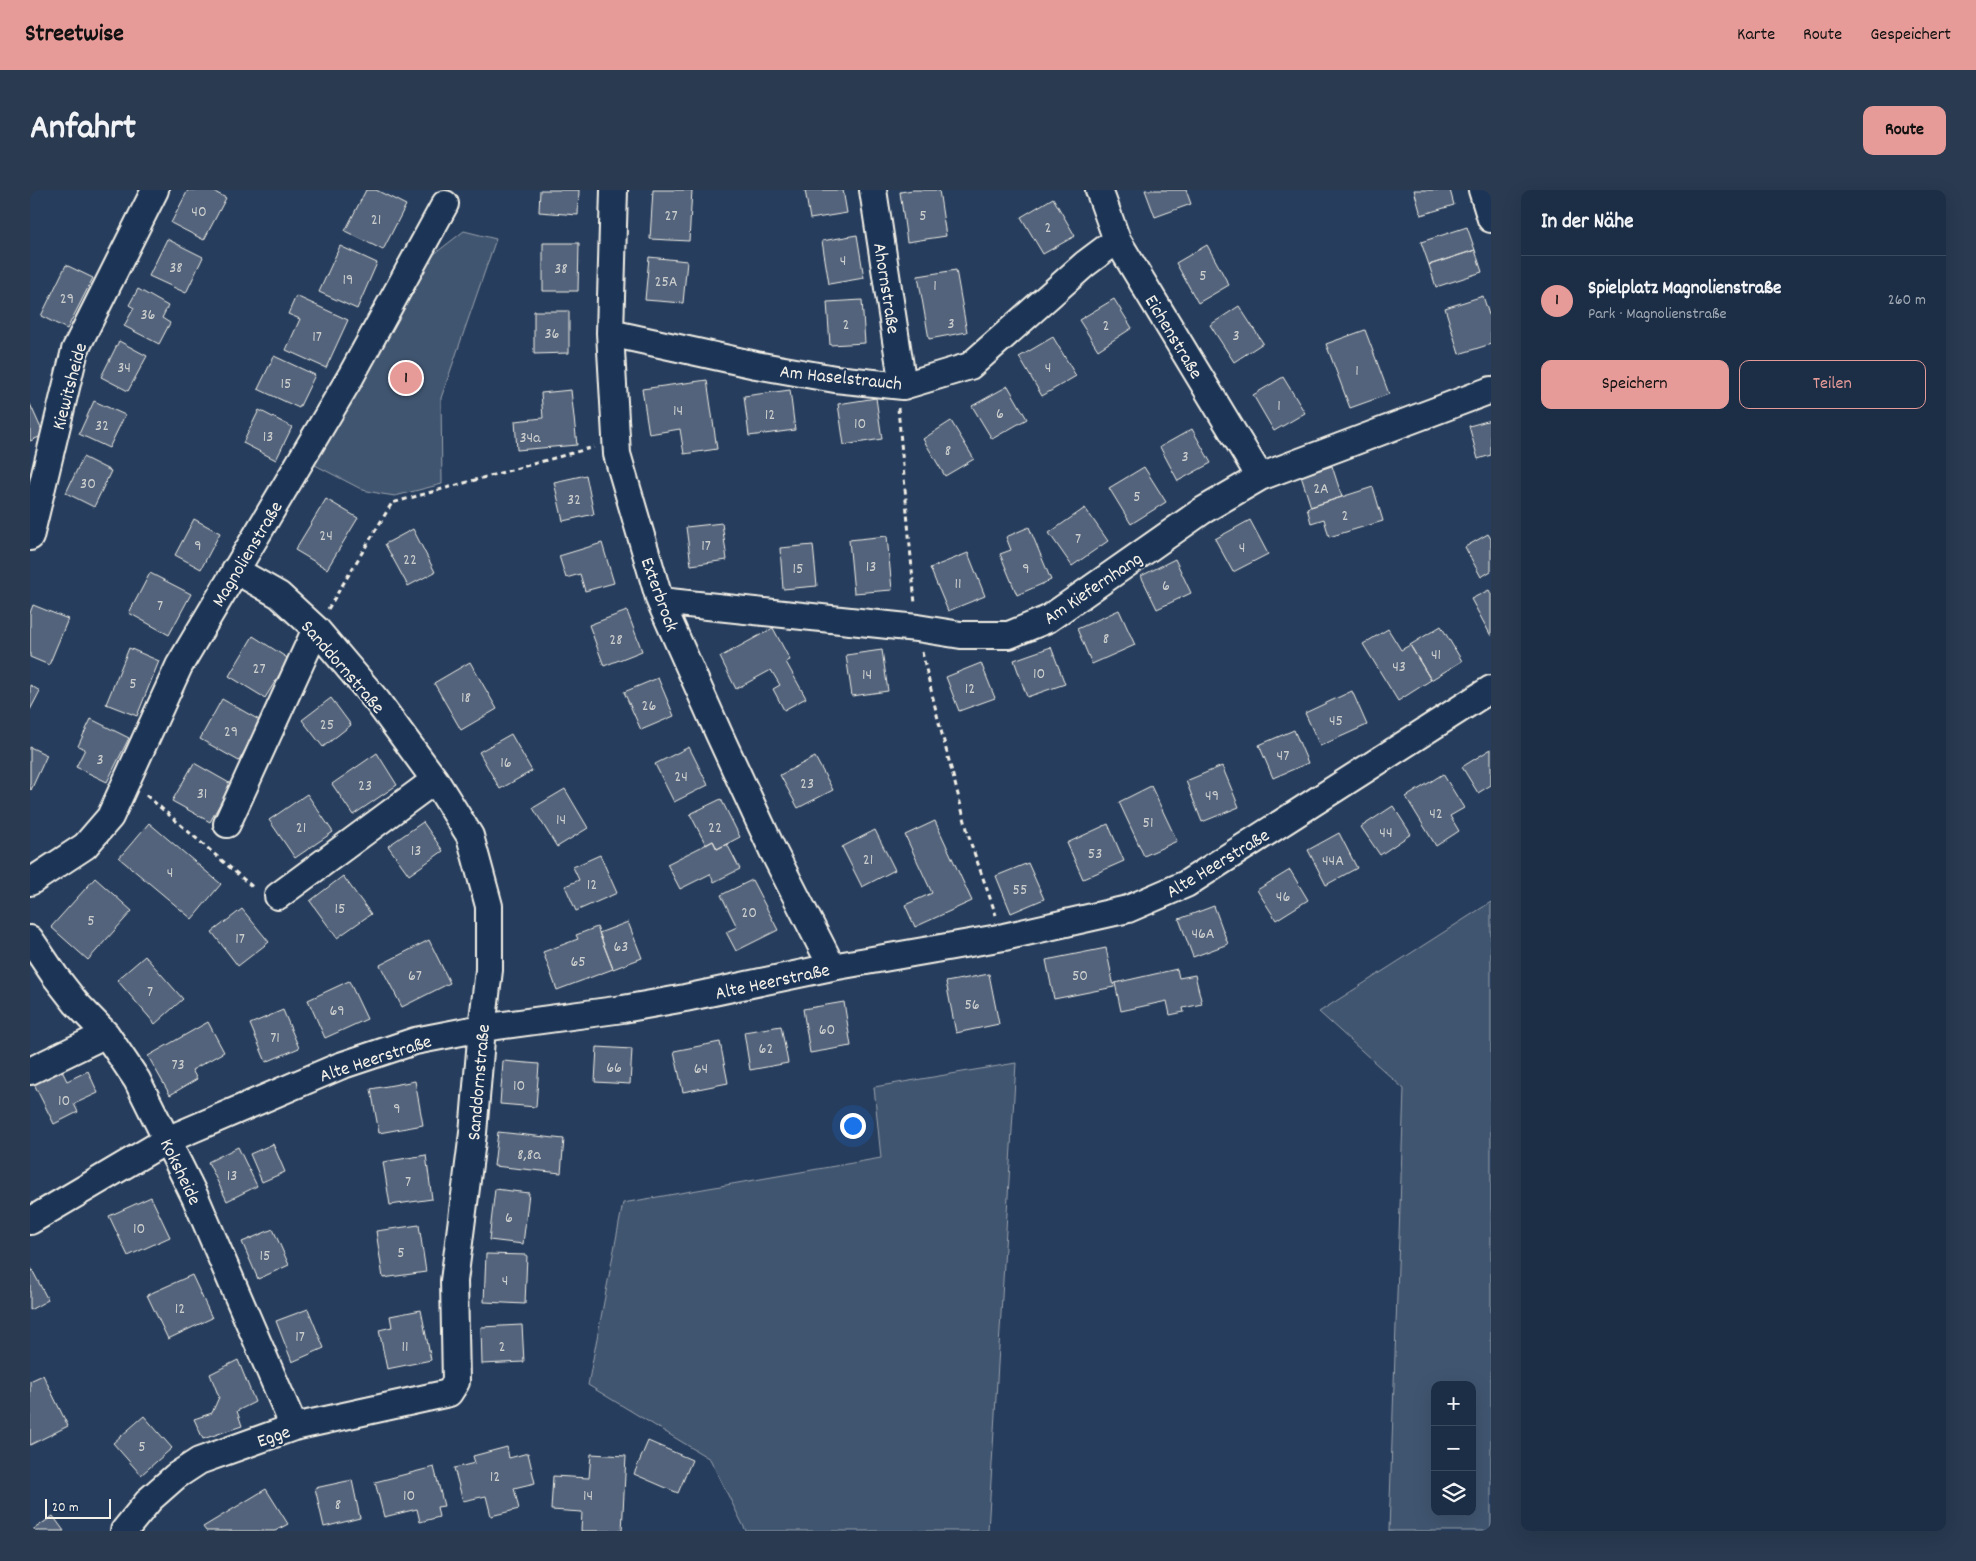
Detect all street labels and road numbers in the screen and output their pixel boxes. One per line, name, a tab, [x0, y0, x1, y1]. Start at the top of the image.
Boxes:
street label: Ahornstraße	[864, 241, 905, 336]
street label: Eichenstraße	[1136, 291, 1208, 385]
street label: Kiewitsheide	[47, 340, 96, 433]
street label: Am Haselstrauch	[778, 360, 903, 399]
street label: Magnolienstraße	[207, 497, 291, 613]
street label: Am Kiefernhang	[1039, 547, 1149, 633]
street label: Exterbrock	[632, 554, 684, 636]
street label: Sanddornstraße	[293, 615, 390, 721]
street label: Alte Heerstraße	[1162, 823, 1276, 907]
street label: Alte Heerstraße	[713, 958, 833, 1009]
street label: Sanddornstraße	[462, 1023, 499, 1142]
street label: Alte Heerstraße	[317, 1029, 436, 1091]
street label: Koksheide	[151, 1135, 207, 1210]
street label: Egge	[254, 1420, 294, 1457]

